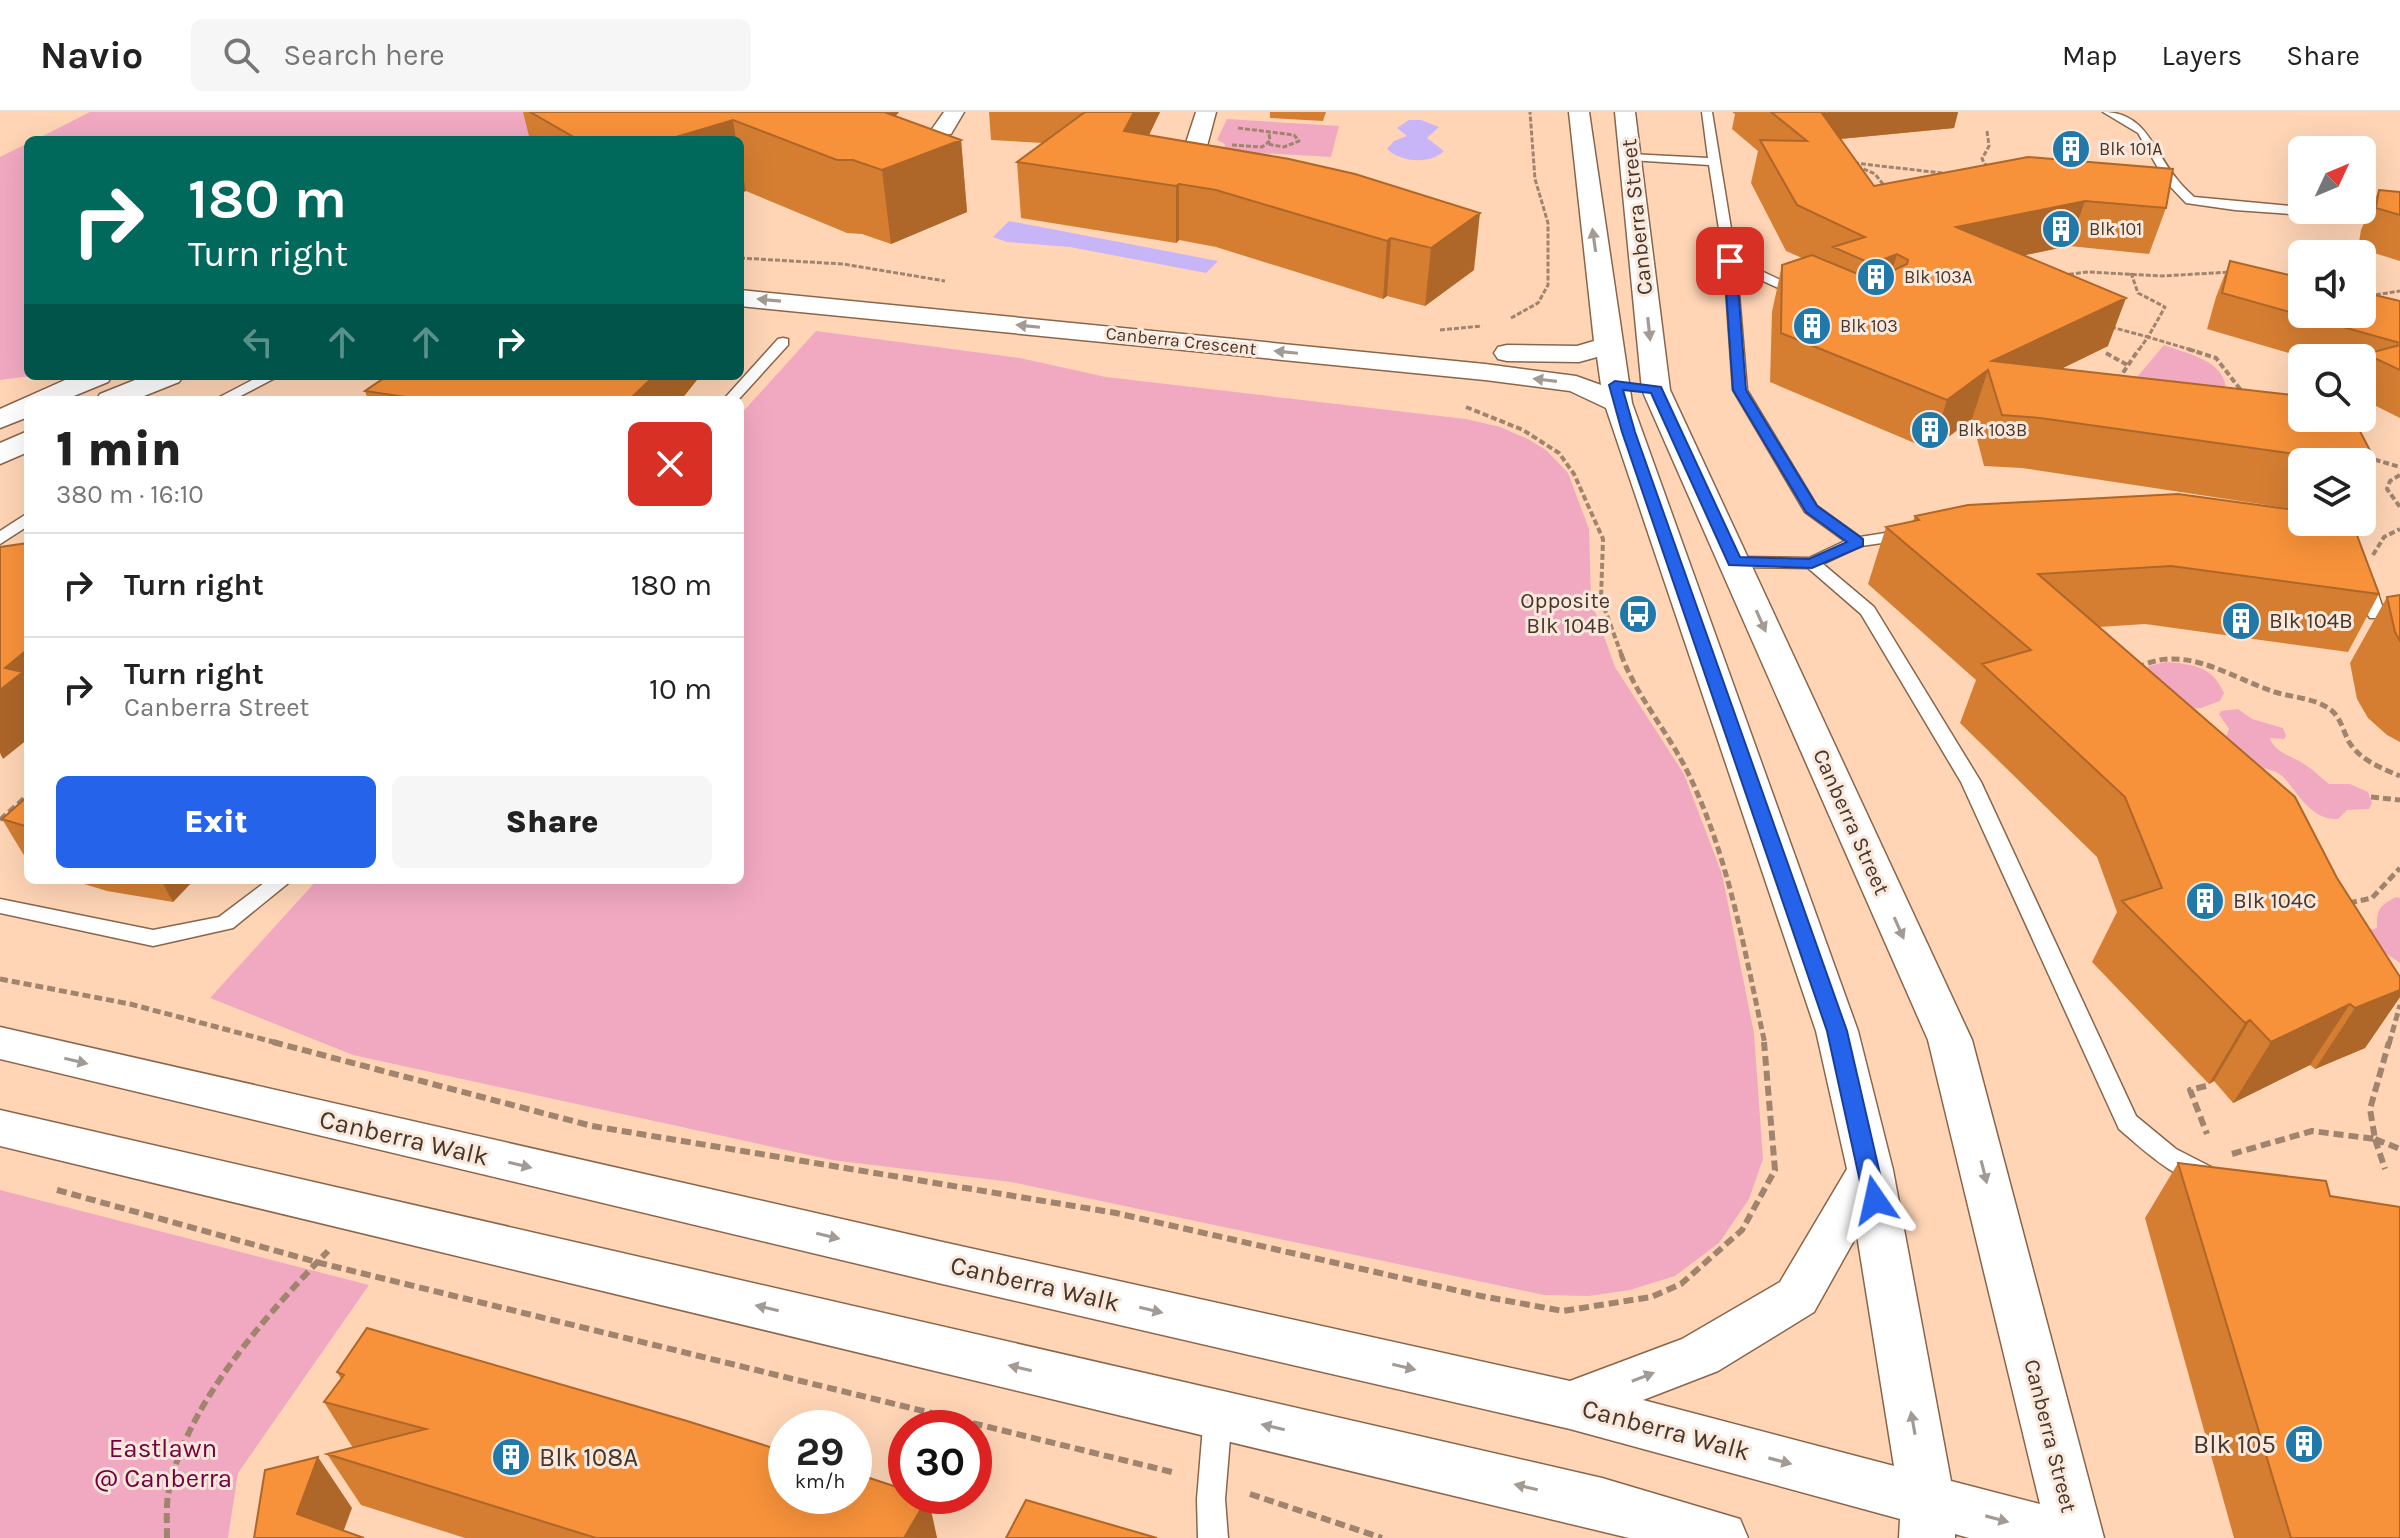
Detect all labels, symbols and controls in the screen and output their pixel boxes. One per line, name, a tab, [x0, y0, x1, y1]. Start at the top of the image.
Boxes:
search box	[191, 19, 751, 91]
text: Navio	[40, 33, 143, 78]
icon: search	[219, 33, 263, 77]
text: Search here	[283, 37, 445, 73]
text: Map	[2062, 39, 2117, 72]
text: Layers	[2161, 39, 2242, 72]
text: Share	[2286, 39, 2360, 72]
building icon: Blk 101A	[2050, 128, 2092, 170]
north arrow	[2288, 136, 2376, 224]
map controls	[2288, 136, 2376, 536]
street label: Canberra Street	[1616, 138, 1658, 296]
place label: Blk 101A	[2099, 138, 2163, 160]
text: 180 m	[188, 166, 347, 231]
icon: right	[56, 168, 160, 272]
building icon: Blk 101	[2040, 208, 2082, 250]
place label: Blk 101	[2089, 218, 2142, 240]
one-way arrow	[1587, 227, 1600, 252]
pin	[1696, 227, 1764, 295]
text: Turn right	[188, 233, 348, 275]
icon: arrive	[1708, 239, 1752, 283]
button: sound	[2288, 240, 2376, 328]
building icon: Blk 103A	[1855, 256, 1897, 298]
place label: Blk 103A	[1904, 266, 1972, 288]
one-way arrow	[756, 293, 781, 306]
building icon: Blk 103	[1791, 305, 1833, 347]
place label: Blk 103	[1840, 315, 1898, 337]
one-way arrow	[1643, 317, 1656, 342]
one-way arrow	[1015, 319, 1040, 332]
icon: left	[236, 320, 280, 364]
icon: ahead	[320, 320, 364, 364]
icon: ahead	[404, 320, 448, 364]
icon: right	[488, 320, 532, 364]
street label: Canberra Crescent	[1105, 322, 1258, 360]
button: search	[2288, 344, 2376, 432]
one-way arrow	[1273, 345, 1298, 358]
one-way arrow	[1532, 373, 1557, 386]
building icon: Blk 103B	[1909, 409, 1951, 451]
place label: Blk 103B	[1958, 419, 2027, 441]
text: 1 min	[56, 421, 182, 477]
button: close	[628, 422, 712, 506]
button: layers	[2288, 448, 2376, 536]
text: 380 m · 16:10	[56, 479, 204, 510]
icon: right	[56, 563, 100, 607]
text: Turn right	[124, 567, 264, 603]
text: 180 m	[631, 567, 712, 603]
place label: Opposite Blk 104B	[1520, 588, 1610, 639]
bus stop icon: Opposite Blk 104B	[1617, 593, 1659, 635]
building icon: Blk 104B	[2220, 600, 2262, 642]
place label: Blk 104B	[2269, 608, 2353, 634]
one-way arrow	[1754, 610, 1768, 633]
text: Turn right	[124, 656, 264, 692]
icon: right	[56, 667, 100, 711]
text: 10 m	[649, 671, 712, 707]
text: Canberra Street	[124, 692, 309, 723]
street label: Canberra Street	[1807, 745, 1895, 899]
button: Exit	[56, 776, 376, 868]
button: Share	[392, 776, 712, 868]
building icon: Blk 104C	[2184, 880, 2226, 922]
place label: Blk 104C	[2233, 888, 2317, 914]
one-way arrow	[1892, 916, 1906, 939]
one-way arrow	[64, 1055, 89, 1068]
street label: Canberra Walk	[316, 1103, 492, 1173]
position arrow	[1833, 1158, 1917, 1242]
one-way arrow	[508, 1159, 533, 1171]
one-way arrow	[1978, 1160, 1990, 1185]
one-way arrow	[815, 1230, 840, 1243]
street label: Canberra Walk	[947, 1249, 1123, 1319]
one-way arrow	[754, 1301, 779, 1314]
one-way arrow	[1138, 1304, 1163, 1317]
street label: Canberra Street	[2018, 1357, 2082, 1515]
one-way arrow	[1007, 1361, 1032, 1373]
one-way arrow	[1392, 1361, 1417, 1374]
one-way arrow	[1631, 1370, 1655, 1383]
street label: Canberra Walk	[1579, 1393, 1753, 1467]
speed limit sign: 30	[888, 1410, 992, 1514]
one-way arrow	[1906, 1410, 1919, 1435]
one-way arrow	[1260, 1420, 1285, 1433]
building icon: Blk 105	[2283, 1423, 2325, 1465]
text: 29	[796, 1428, 844, 1475]
place label: Blk 105	[2193, 1429, 2276, 1460]
park label: Eastlawn @ Canberra	[94, 1433, 232, 1494]
building icon: Blk 108A	[490, 1436, 532, 1478]
place label: Blk 108A	[539, 1442, 638, 1473]
one-way arrow	[1768, 1455, 1793, 1467]
text: km/h	[795, 1470, 845, 1493]
one-way arrow	[1514, 1480, 1539, 1492]
one-way arrow	[1986, 1513, 2010, 1526]

